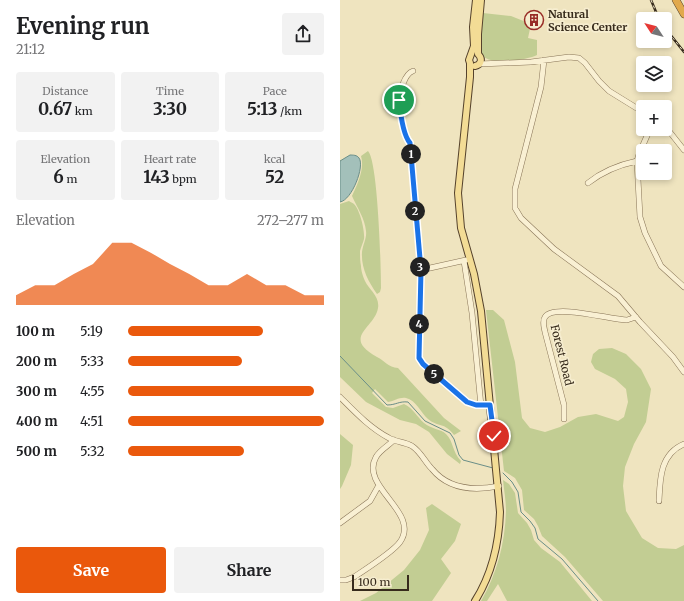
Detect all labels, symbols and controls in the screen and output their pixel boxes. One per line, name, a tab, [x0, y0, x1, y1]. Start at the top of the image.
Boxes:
place label: Natural Science Center	[548, 7, 627, 34]
building icon: Natural Science Center	[523, 9, 545, 31]
text: Evening run	[16, 12, 150, 40]
north arrow	[636, 12, 672, 48]
map controls	[636, 12, 672, 180]
button: share	[282, 13, 324, 55]
text: 21:12	[16, 41, 45, 58]
button: layers	[636, 56, 672, 92]
pin	[382, 83, 416, 117]
text: Distance	[42, 84, 88, 98]
text: Time	[156, 84, 184, 98]
text: Pace	[263, 84, 287, 98]
icon: arrive	[388, 89, 410, 111]
text: 0.67	[38, 98, 72, 120]
text: 3:30	[153, 98, 187, 120]
text: 5:13	[247, 98, 277, 120]
button: +	[636, 100, 672, 136]
text: km	[72, 104, 93, 118]
text: /km	[277, 104, 302, 118]
pin: 1	[401, 144, 421, 164]
button: −	[636, 144, 672, 180]
text: 1	[408, 147, 414, 161]
text: Elevation	[40, 152, 90, 166]
text: Heart rate	[144, 152, 196, 166]
text: kcal	[264, 152, 285, 166]
text: 6	[53, 166, 64, 188]
text: 143	[143, 166, 170, 188]
text: 52	[265, 166, 284, 188]
text: m	[64, 172, 77, 186]
text: bpm	[170, 172, 197, 186]
pin: 2	[405, 201, 425, 221]
text: 2	[412, 204, 418, 218]
text: Elevation	[16, 212, 75, 229]
text: 272–277 m	[257, 212, 324, 229]
pin: 3	[410, 257, 430, 277]
text: 3	[417, 260, 423, 274]
pin: 4	[409, 314, 429, 334]
text: 4	[416, 317, 423, 331]
text: 100 m	[16, 323, 55, 340]
text: 5:19	[80, 323, 103, 340]
street label: Forest Road	[548, 323, 576, 387]
text: 200 m	[16, 353, 57, 370]
text: 5:33	[80, 353, 104, 370]
pin: 5	[424, 364, 444, 384]
text: 5	[431, 367, 437, 381]
text: 300 m	[16, 383, 57, 400]
text: 4:55	[80, 383, 105, 400]
text: 400 m	[16, 413, 58, 430]
text: 4:51	[80, 413, 103, 430]
pin	[477, 419, 511, 453]
icon: check	[483, 425, 505, 447]
text: 500 m	[16, 443, 57, 460]
text: 5:32	[80, 443, 104, 460]
button: Save	[16, 547, 166, 593]
button: Share	[174, 547, 324, 593]
scale bar	[352, 573, 409, 592]
text: 100 m	[358, 575, 390, 589]

